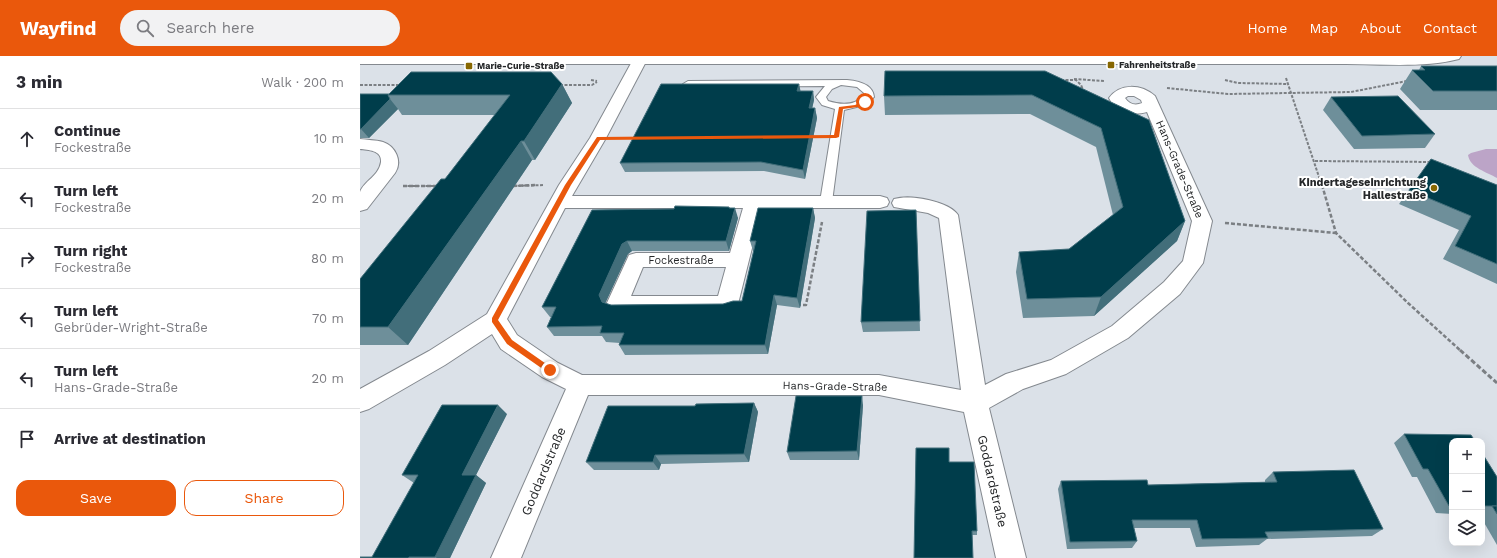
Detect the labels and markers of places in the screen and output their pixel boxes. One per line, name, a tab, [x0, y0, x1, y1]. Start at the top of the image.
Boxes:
marker: Fahrenheitstraße	[1106, 60, 1116, 70]
place label: Fahrenheitstraße	[1119, 60, 1196, 70]
marker: Marie-Curie-Straße	[464, 61, 474, 71]
place label: Marie-Curie-Straße	[477, 61, 565, 71]
place label: Kindertageseinrichtung Hallestraße	[1299, 176, 1427, 202]
marker: Kindertageseinrichtung Hallestraße	[1429, 183, 1439, 193]

